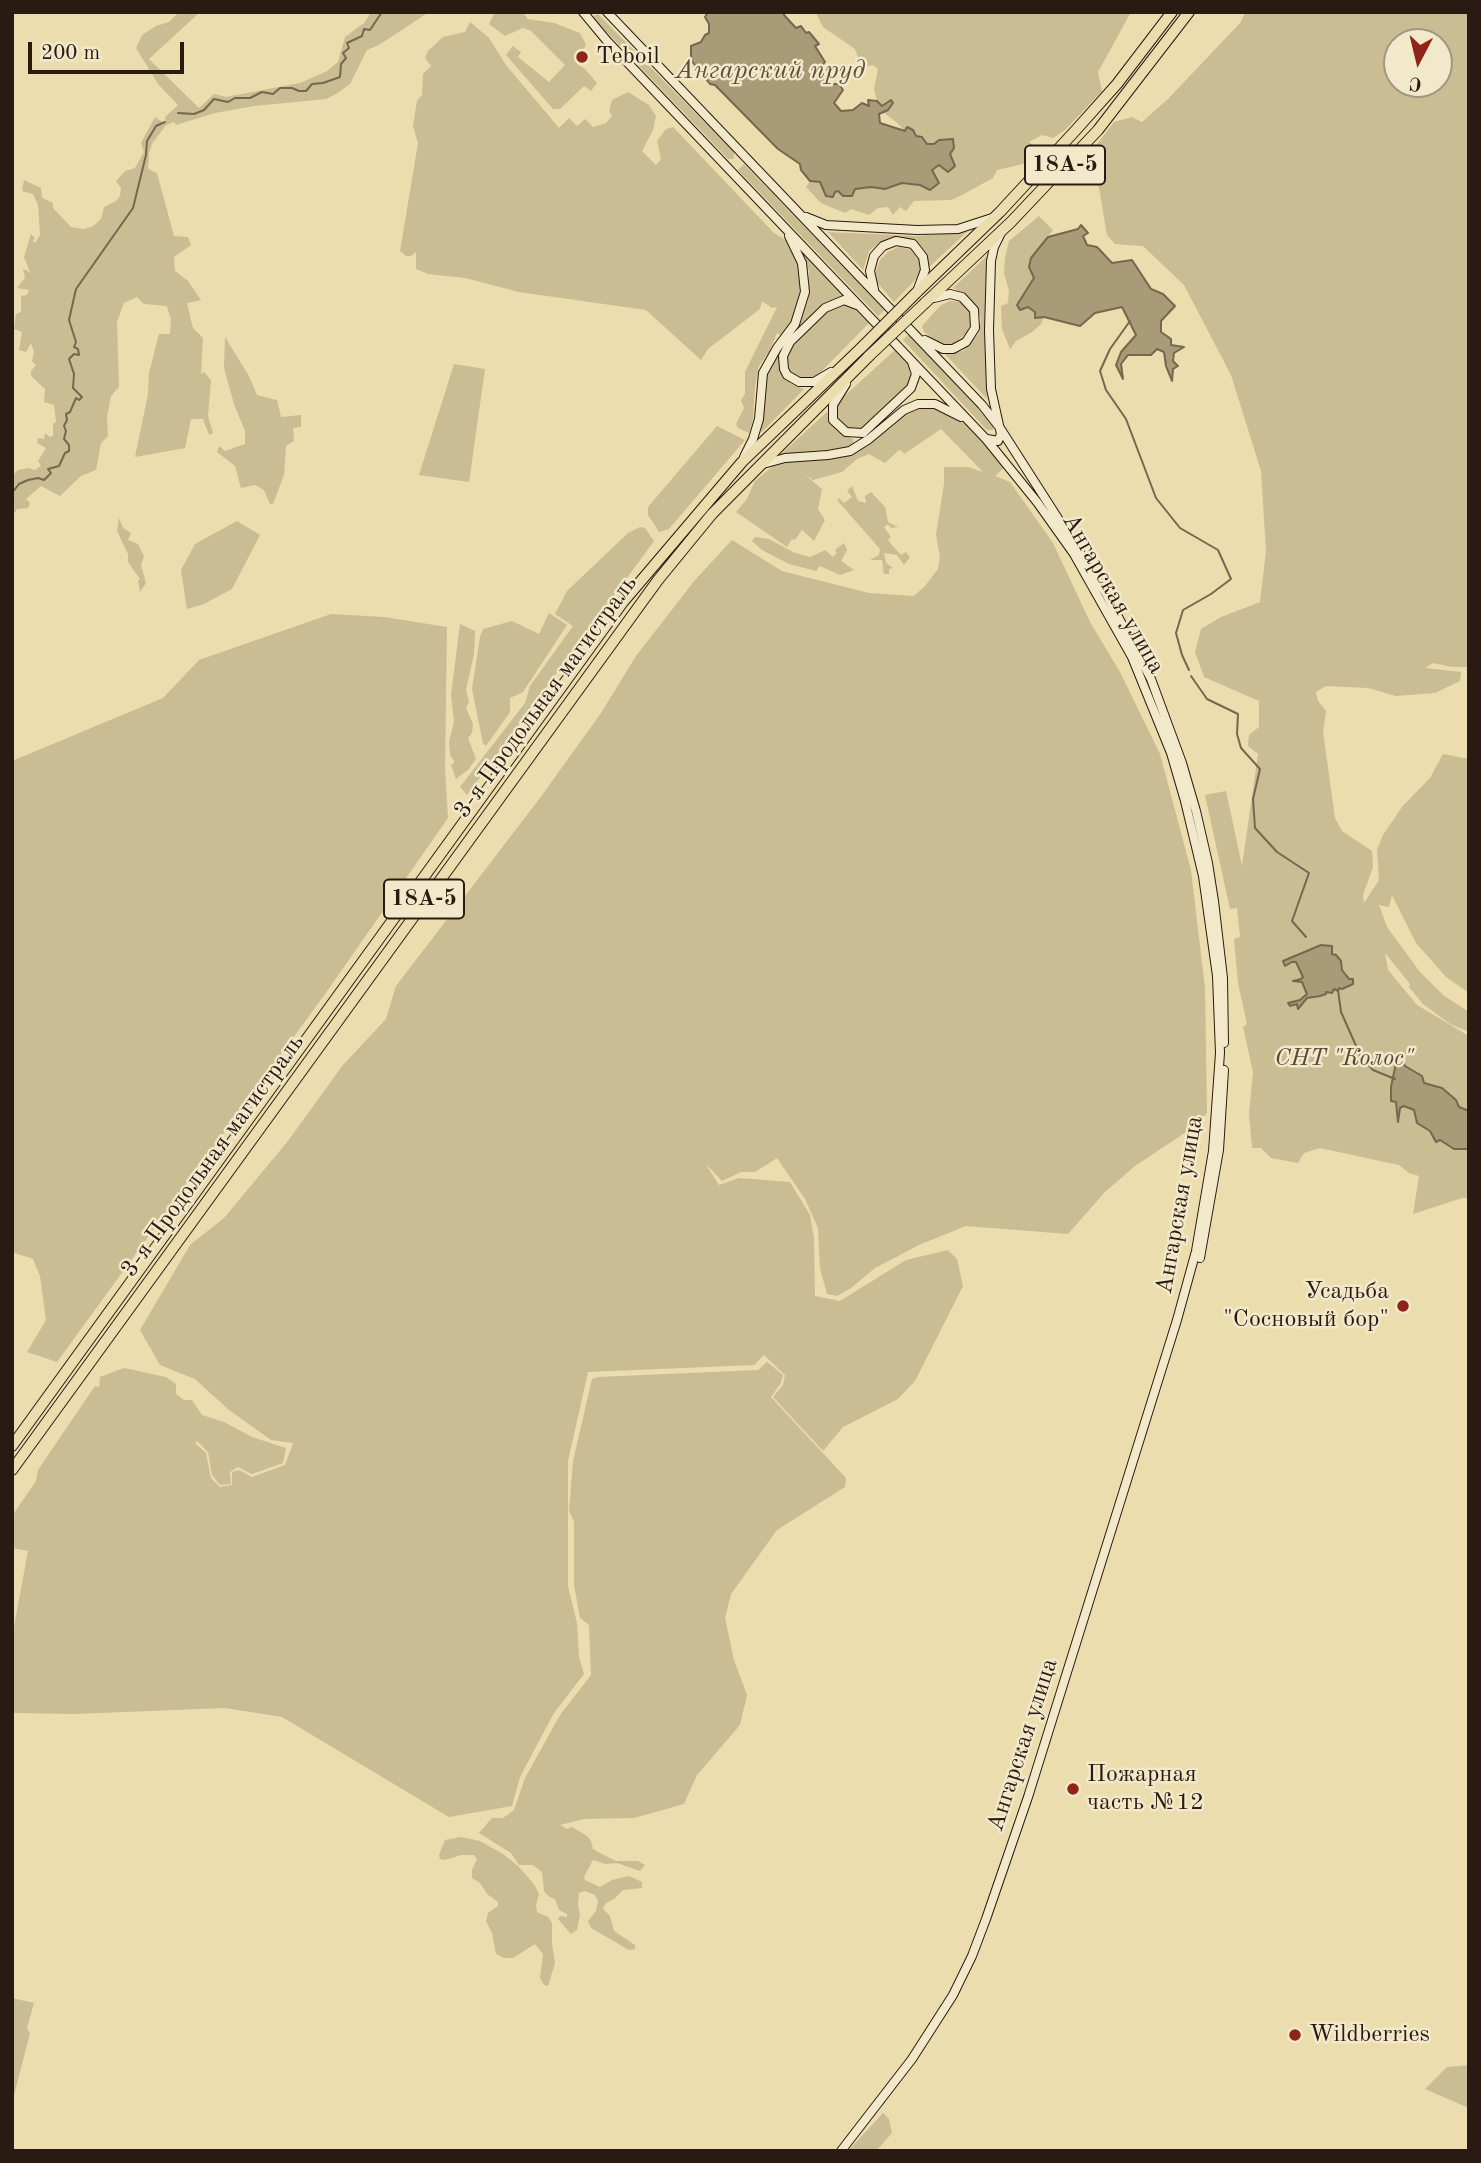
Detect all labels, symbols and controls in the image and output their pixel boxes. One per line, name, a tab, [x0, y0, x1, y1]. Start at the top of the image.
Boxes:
scale bar	[32, 28, 187, 72]
north arrow	[1383, 28, 1453, 98]
text: 200 m	[41, 43, 100, 64]
place label: Teboil	[596, 43, 660, 71]
marker: Teboil	[574, 49, 590, 65]
water label: Ангарский пруд	[675, 55, 865, 87]
text: С	[1408, 72, 1423, 93]
road number: 18А-5	[1025, 146, 1105, 184]
street label: Ангарская улица	[1055, 509, 1171, 679]
street label: 3-я Продольная магистраль	[448, 570, 644, 824]
road number: 18А-5	[384, 879, 464, 918]
street label: 3-я Продольная магистраль	[115, 1029, 311, 1283]
park label: СНТ "Колос"	[1274, 1045, 1414, 1073]
street label: Ангарская улица	[1150, 1114, 1210, 1296]
place label: Усадьба "Сосновый бор"	[1223, 1278, 1389, 1334]
marker: Усадьба "Сосновый бор"	[1395, 1298, 1411, 1314]
street label: Ангарская улица	[981, 1655, 1065, 1835]
place label: Пожарная часть №12	[1087, 1761, 1204, 1817]
marker: Пожарная часть №12	[1065, 1781, 1081, 1797]
place label: Wildberries	[1309, 2021, 1430, 2049]
marker: Wildberries	[1287, 2027, 1303, 2043]

